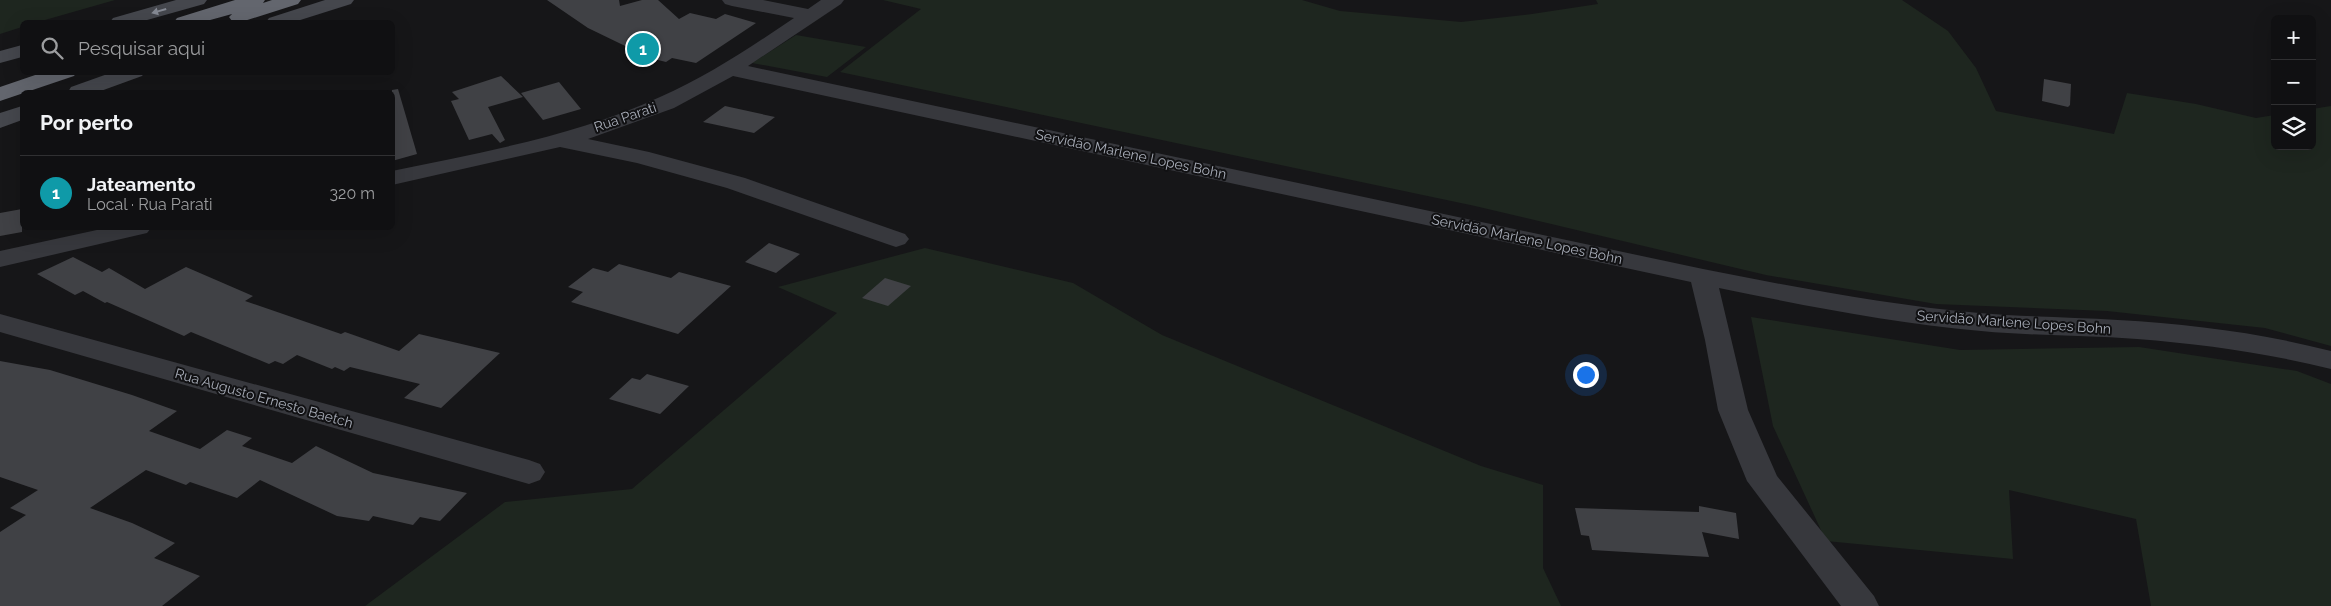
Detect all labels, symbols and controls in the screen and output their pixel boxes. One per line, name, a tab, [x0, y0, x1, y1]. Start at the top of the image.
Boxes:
one-way arrow	[151, 8, 166, 16]
map controls	[2271, 15, 2316, 150]
button: +	[2271, 15, 2316, 60]
search box	[20, 20, 395, 75]
pin: 1	[627, 30, 659, 68]
icon: search	[38, 34, 66, 62]
text: Pesquisar aqui	[78, 37, 205, 59]
button: −	[2271, 60, 2316, 105]
street label: Rua Parati	[592, 99, 658, 135]
button: layers	[2271, 105, 2316, 150]
text: Por perto	[40, 110, 133, 135]
street label: Servidão Marlene Lopes Bohn	[1034, 126, 1228, 182]
text: Jateamento	[87, 173, 196, 195]
text: 1	[52, 184, 60, 203]
text: 320 m	[330, 184, 375, 203]
text: Local · Rua Parati	[87, 195, 213, 214]
street label: Servidão Marlene Lopes Bohn	[1430, 211, 1624, 267]
street label: Servidão Marlene Lopes Bohn	[1916, 307, 2112, 337]
your location	[1573, 362, 1599, 388]
street label: Rua Augusto Ernesto Baetch	[173, 365, 355, 431]

